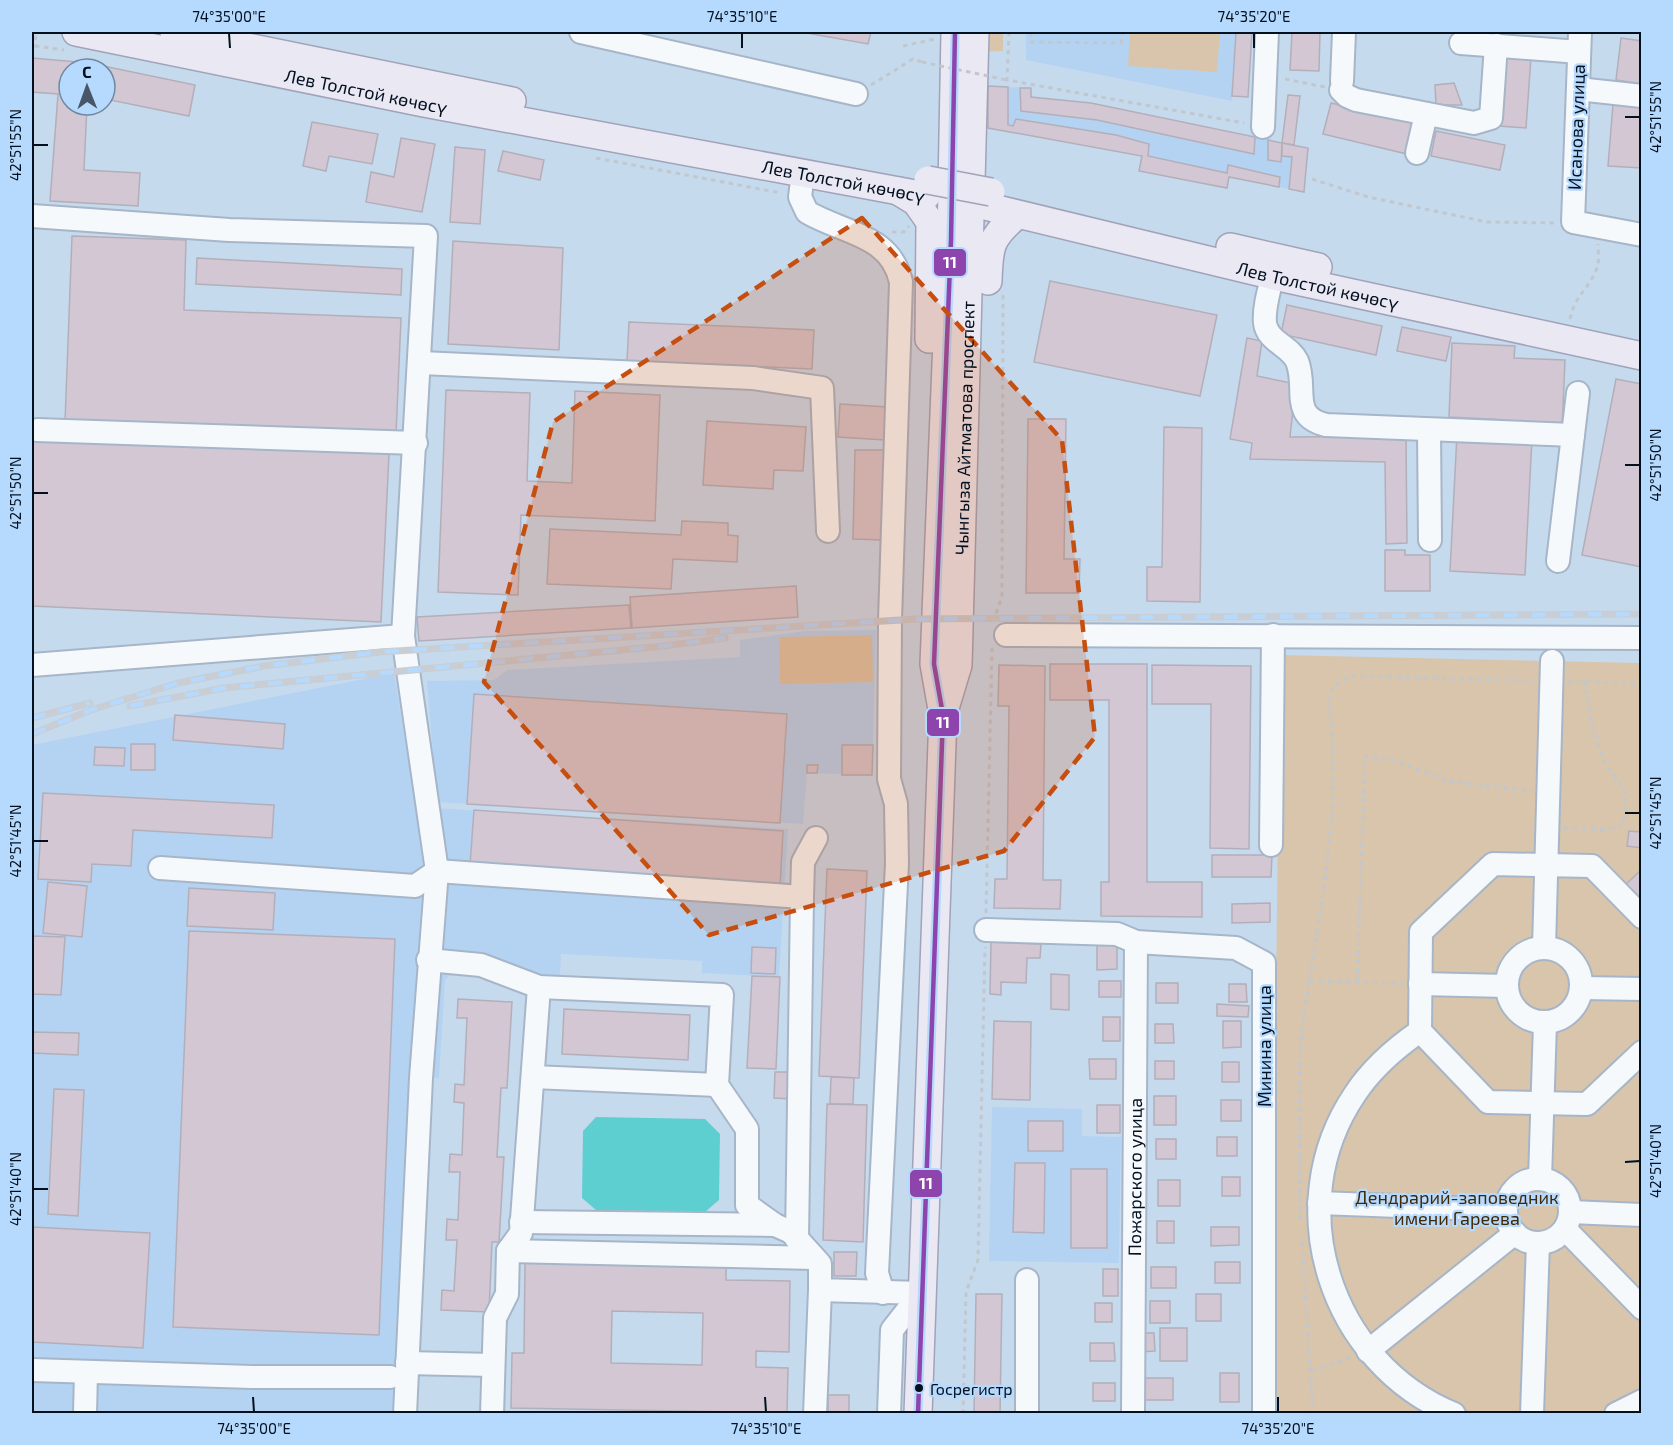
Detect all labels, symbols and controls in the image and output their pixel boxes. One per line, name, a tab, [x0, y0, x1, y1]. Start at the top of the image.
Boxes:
text: 74°35'00"E	[192, 7, 266, 25]
text: 74°35'10"E	[707, 7, 777, 25]
text: 74°35'20"E	[1217, 7, 1291, 25]
north arrow	[57, 57, 117, 117]
text: С	[82, 62, 92, 81]
street label: Лев Толстой көчөсү	[283, 64, 450, 118]
street label: Исанова улица	[1563, 64, 1589, 190]
text: 42°51'55"N	[1646, 81, 1664, 153]
text: 42°51'55"N	[6, 109, 24, 181]
street label: Лев Толстой көчөсү	[760, 155, 928, 207]
line badge: 11	[933, 248, 967, 277]
text: 11	[943, 252, 957, 271]
street label: Лев Толстой көчөсү	[1234, 256, 1401, 314]
street label: Чынгыза Айтматова проспект	[950, 300, 979, 555]
text: 42°51'50"N	[1646, 428, 1664, 502]
text: 42°51'50"N	[6, 456, 24, 530]
line badge: 11	[926, 708, 960, 737]
text: 11	[936, 712, 950, 731]
text: 42°51'45"N	[1646, 776, 1664, 850]
text: 42°51'45"N	[6, 804, 24, 878]
street label: Минина улица	[1253, 985, 1275, 1107]
street label: Пожарского улица	[1123, 1098, 1146, 1256]
text: 42°51'40"N	[1646, 1124, 1664, 1198]
text: 42°51'40"N	[6, 1152, 24, 1226]
line badge: 11	[909, 1169, 943, 1198]
text: 11	[919, 1173, 933, 1192]
park label: Дендрарий-заповедник имени Гареева	[1355, 1186, 1559, 1229]
place label: Госрегистр	[930, 1379, 1013, 1398]
marker: Госрегистр	[913, 1382, 925, 1394]
text: 74°35'00"E	[217, 1419, 291, 1437]
text: 74°35'10"E	[731, 1419, 801, 1437]
text: 74°35'20"E	[1241, 1419, 1315, 1437]

